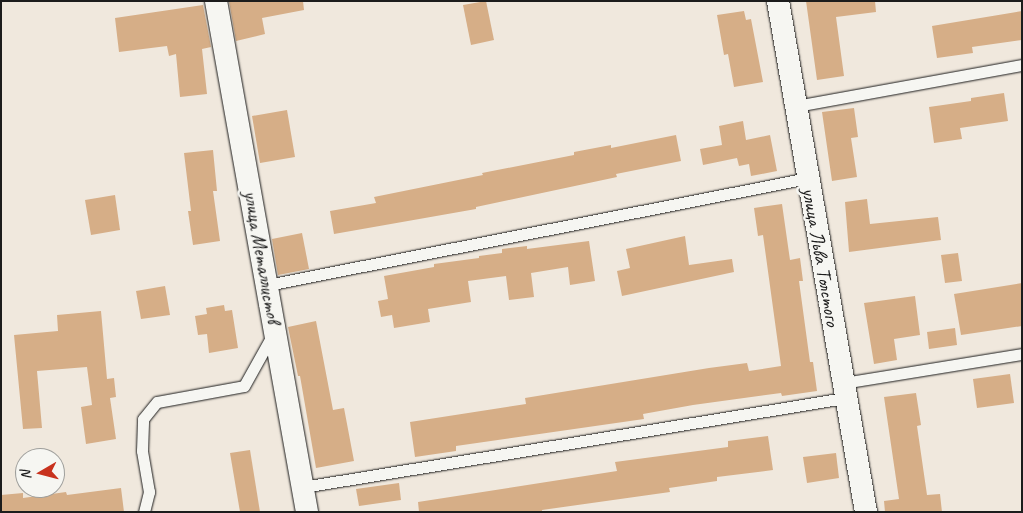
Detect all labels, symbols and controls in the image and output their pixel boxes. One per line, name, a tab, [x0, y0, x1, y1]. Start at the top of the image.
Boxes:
street label: улица Льва Толстого	[797, 186, 845, 328]
street label: улица Металлистов	[239, 189, 285, 325]
north arrow	[15, 448, 65, 498]
text: N	[17, 470, 35, 481]

